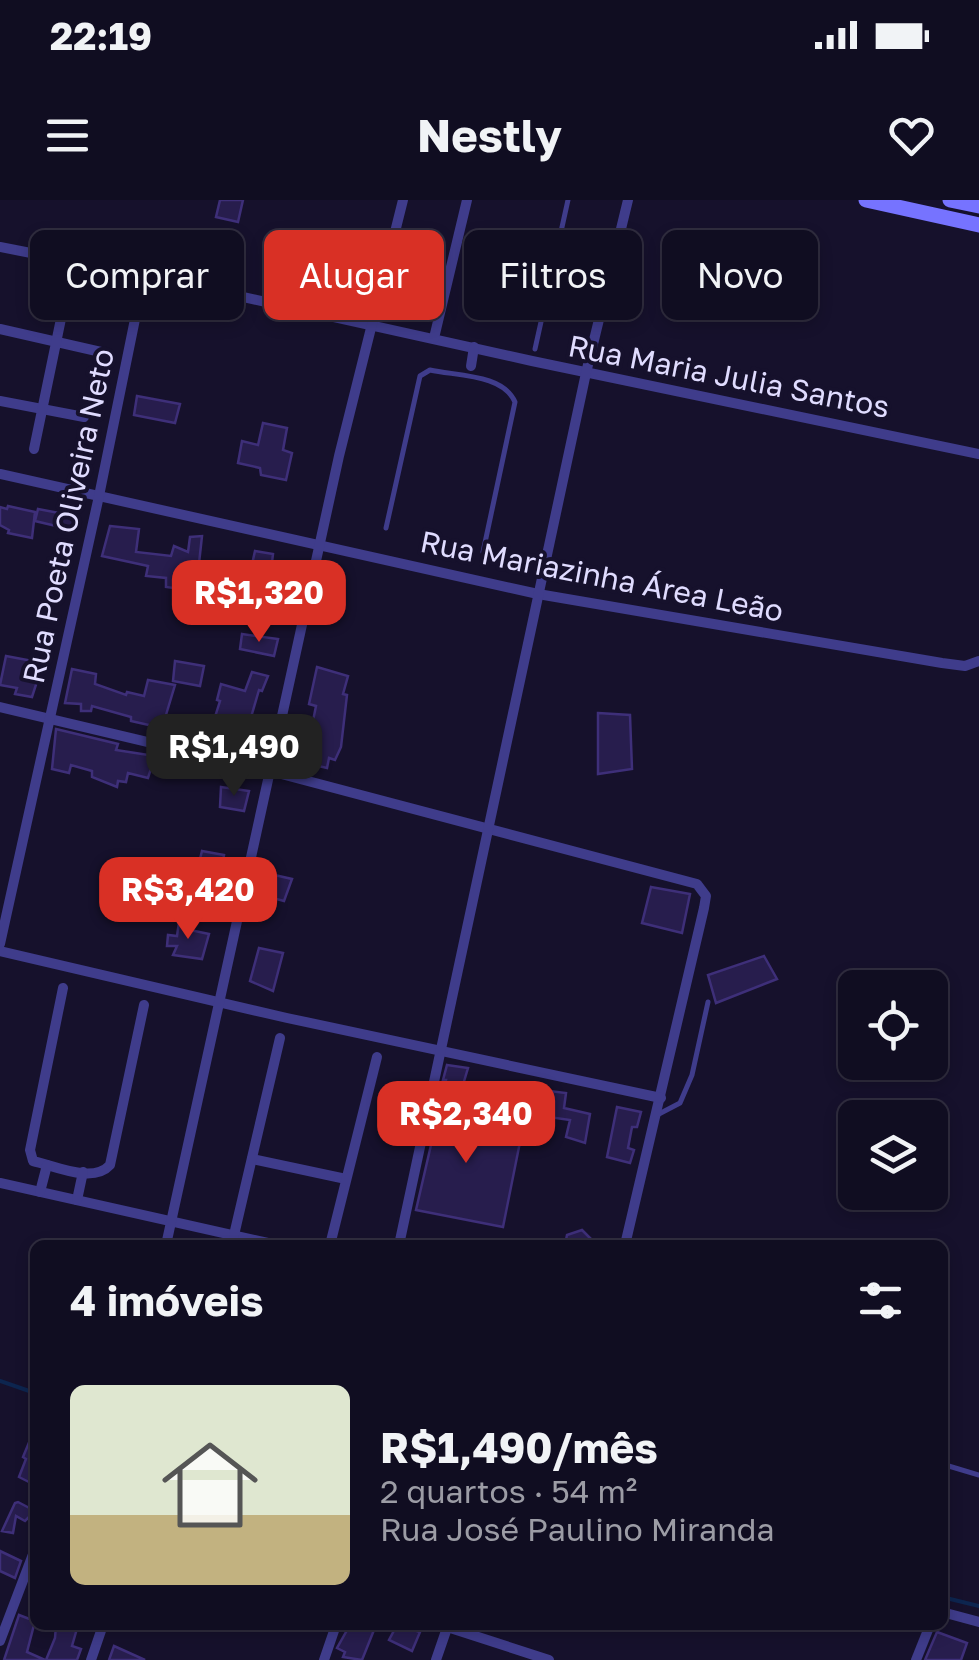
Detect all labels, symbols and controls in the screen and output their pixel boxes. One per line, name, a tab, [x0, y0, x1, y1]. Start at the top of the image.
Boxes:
text: 22:19	[50, 13, 152, 58]
icon: menu	[40, 108, 95, 163]
text: Nestly	[417, 108, 562, 162]
icon: heart	[884, 108, 939, 163]
chip: Comprar	[30, 230, 244, 320]
chip: Alugar	[264, 230, 444, 320]
chip: Filtros	[464, 230, 642, 320]
chip: Novo	[662, 230, 818, 320]
street label: Rua Maria Julia Santos	[565, 327, 893, 425]
street label: Rua Poeta Oliveira Neto	[15, 345, 121, 687]
street label: Rua Mariazinha Área Leão	[417, 523, 787, 629]
pin: R$1,320	[167, 560, 351, 645]
text: R$1,320	[194, 573, 324, 611]
pin: R$1,490	[142, 714, 326, 799]
text: R$1,490	[168, 727, 300, 765]
pin: R$3,420	[96, 857, 280, 942]
text: R$3,420	[121, 870, 255, 908]
map controls	[838, 970, 948, 1210]
button: locate	[838, 970, 948, 1080]
pin: R$2,340	[374, 1081, 558, 1166]
text: R$2,340	[399, 1094, 533, 1132]
button: layers	[838, 1100, 948, 1210]
icon: filters	[853, 1273, 908, 1328]
text: 4 imóveis	[70, 1275, 264, 1325]
text: R$1,490/mês	[380, 1422, 658, 1472]
icon: home	[150, 1425, 270, 1545]
text: 2 quartos · 54 m²	[380, 1472, 637, 1510]
text: Rua José Paulino Miranda	[380, 1510, 775, 1548]

